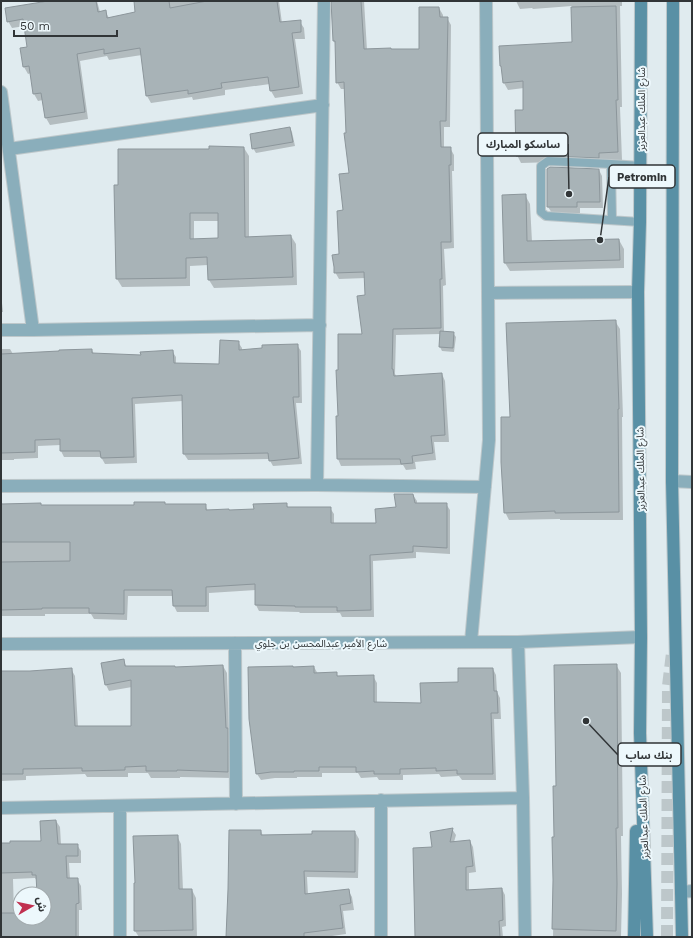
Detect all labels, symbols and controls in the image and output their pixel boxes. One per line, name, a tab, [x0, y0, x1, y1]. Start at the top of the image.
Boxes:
scale bar	[14, 12, 117, 38]
text: 50 m	[20, 19, 50, 33]
street label: شارع الملك عبدالعزيز	[636, 67, 649, 152]
callout: ساسكو المبارك	[478, 133, 568, 156]
text: ساسكو المبارك	[486, 138, 560, 151]
callout: Petromin	[609, 165, 675, 188]
text: Petromin	[617, 171, 667, 184]
street label: شارع الملك عبدالعزيز	[634, 427, 649, 512]
street label: شارع الأمير عبدالمحسن بن جلوي	[255, 638, 387, 651]
callout: بنك ساب	[618, 743, 681, 766]
text: بنك ساب	[626, 749, 672, 762]
street label: شارع الملك عبدالعزيز	[637, 775, 652, 860]
north arrow	[12, 886, 52, 926]
text: ش	[34, 896, 49, 913]

